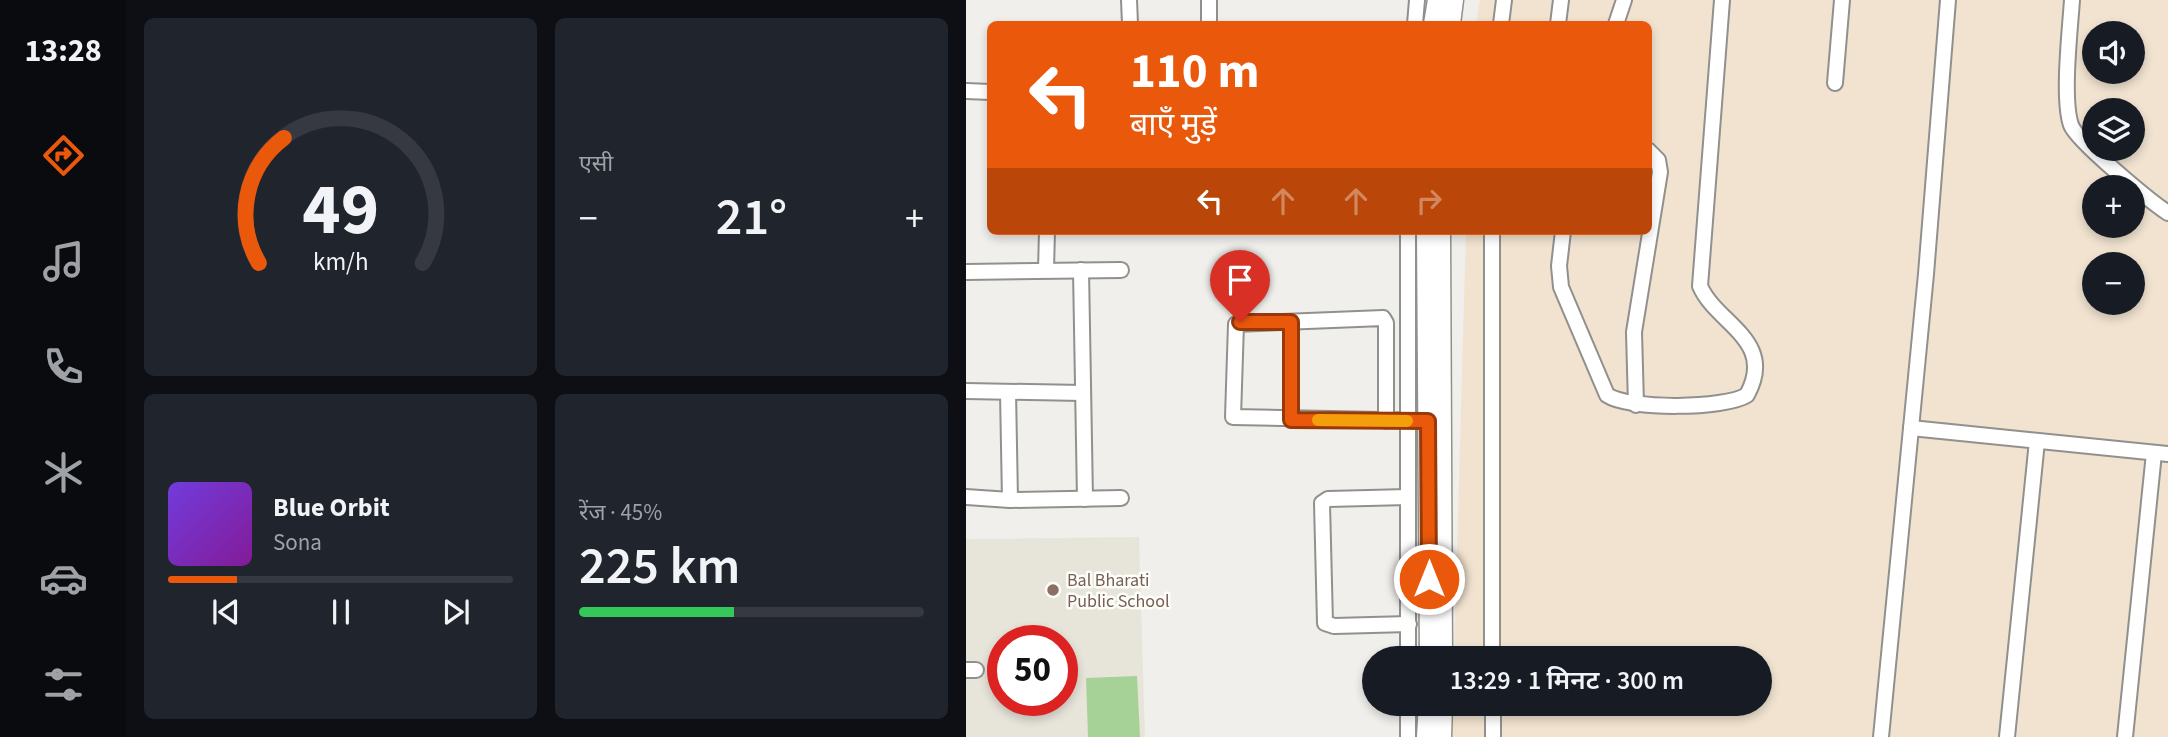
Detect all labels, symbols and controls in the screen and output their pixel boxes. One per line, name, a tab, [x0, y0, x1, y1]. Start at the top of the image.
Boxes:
map controls	[2082, 21, 2145, 315]
button: sound	[2082, 21, 2145, 84]
text: 13:28	[24, 28, 102, 74]
text: 110 m	[1130, 37, 1259, 107]
icon: left	[1015, 49, 1106, 140]
button: layers	[2082, 98, 2145, 161]
text: बाएँ मुड़ें	[1130, 102, 1217, 148]
icon: directions	[39, 131, 88, 180]
text: एसी	[579, 147, 613, 180]
text: 49	[302, 158, 379, 262]
button: +	[2082, 175, 2145, 238]
text: 21°	[716, 181, 787, 255]
icon: left	[1191, 182, 1229, 220]
icon: ahead	[1264, 182, 1302, 220]
icon: ahead	[1337, 182, 1375, 220]
icon: right	[1410, 182, 1448, 220]
text: −	[579, 192, 598, 246]
text: +	[905, 192, 924, 246]
icon: music	[39, 237, 88, 286]
text: km/h	[313, 244, 368, 280]
pin	[1210, 250, 1270, 322]
button: −	[2082, 252, 2145, 315]
icon: arrive	[1221, 261, 1259, 299]
icon: phone	[39, 342, 88, 391]
icon: climate	[39, 448, 88, 497]
text: Blue Orbit	[273, 489, 390, 526]
text: रेंज · 45%	[579, 496, 662, 529]
text: Sona	[273, 526, 322, 559]
text: 225 km	[579, 530, 740, 604]
position arrow	[1392, 542, 1466, 616]
icon: car	[39, 554, 88, 603]
place label: Bal Bharati Public School	[1067, 568, 1169, 614]
marker: Bal Bharati Public School	[1045, 582, 1061, 598]
icon: previous	[207, 593, 245, 631]
icon: pause	[322, 593, 360, 631]
icon: next	[437, 593, 475, 631]
speed limit sign: 50	[987, 625, 1078, 716]
icon: filters	[39, 660, 88, 709]
text: 13:29 · 1 मिनट · 300 m	[1450, 662, 1684, 699]

